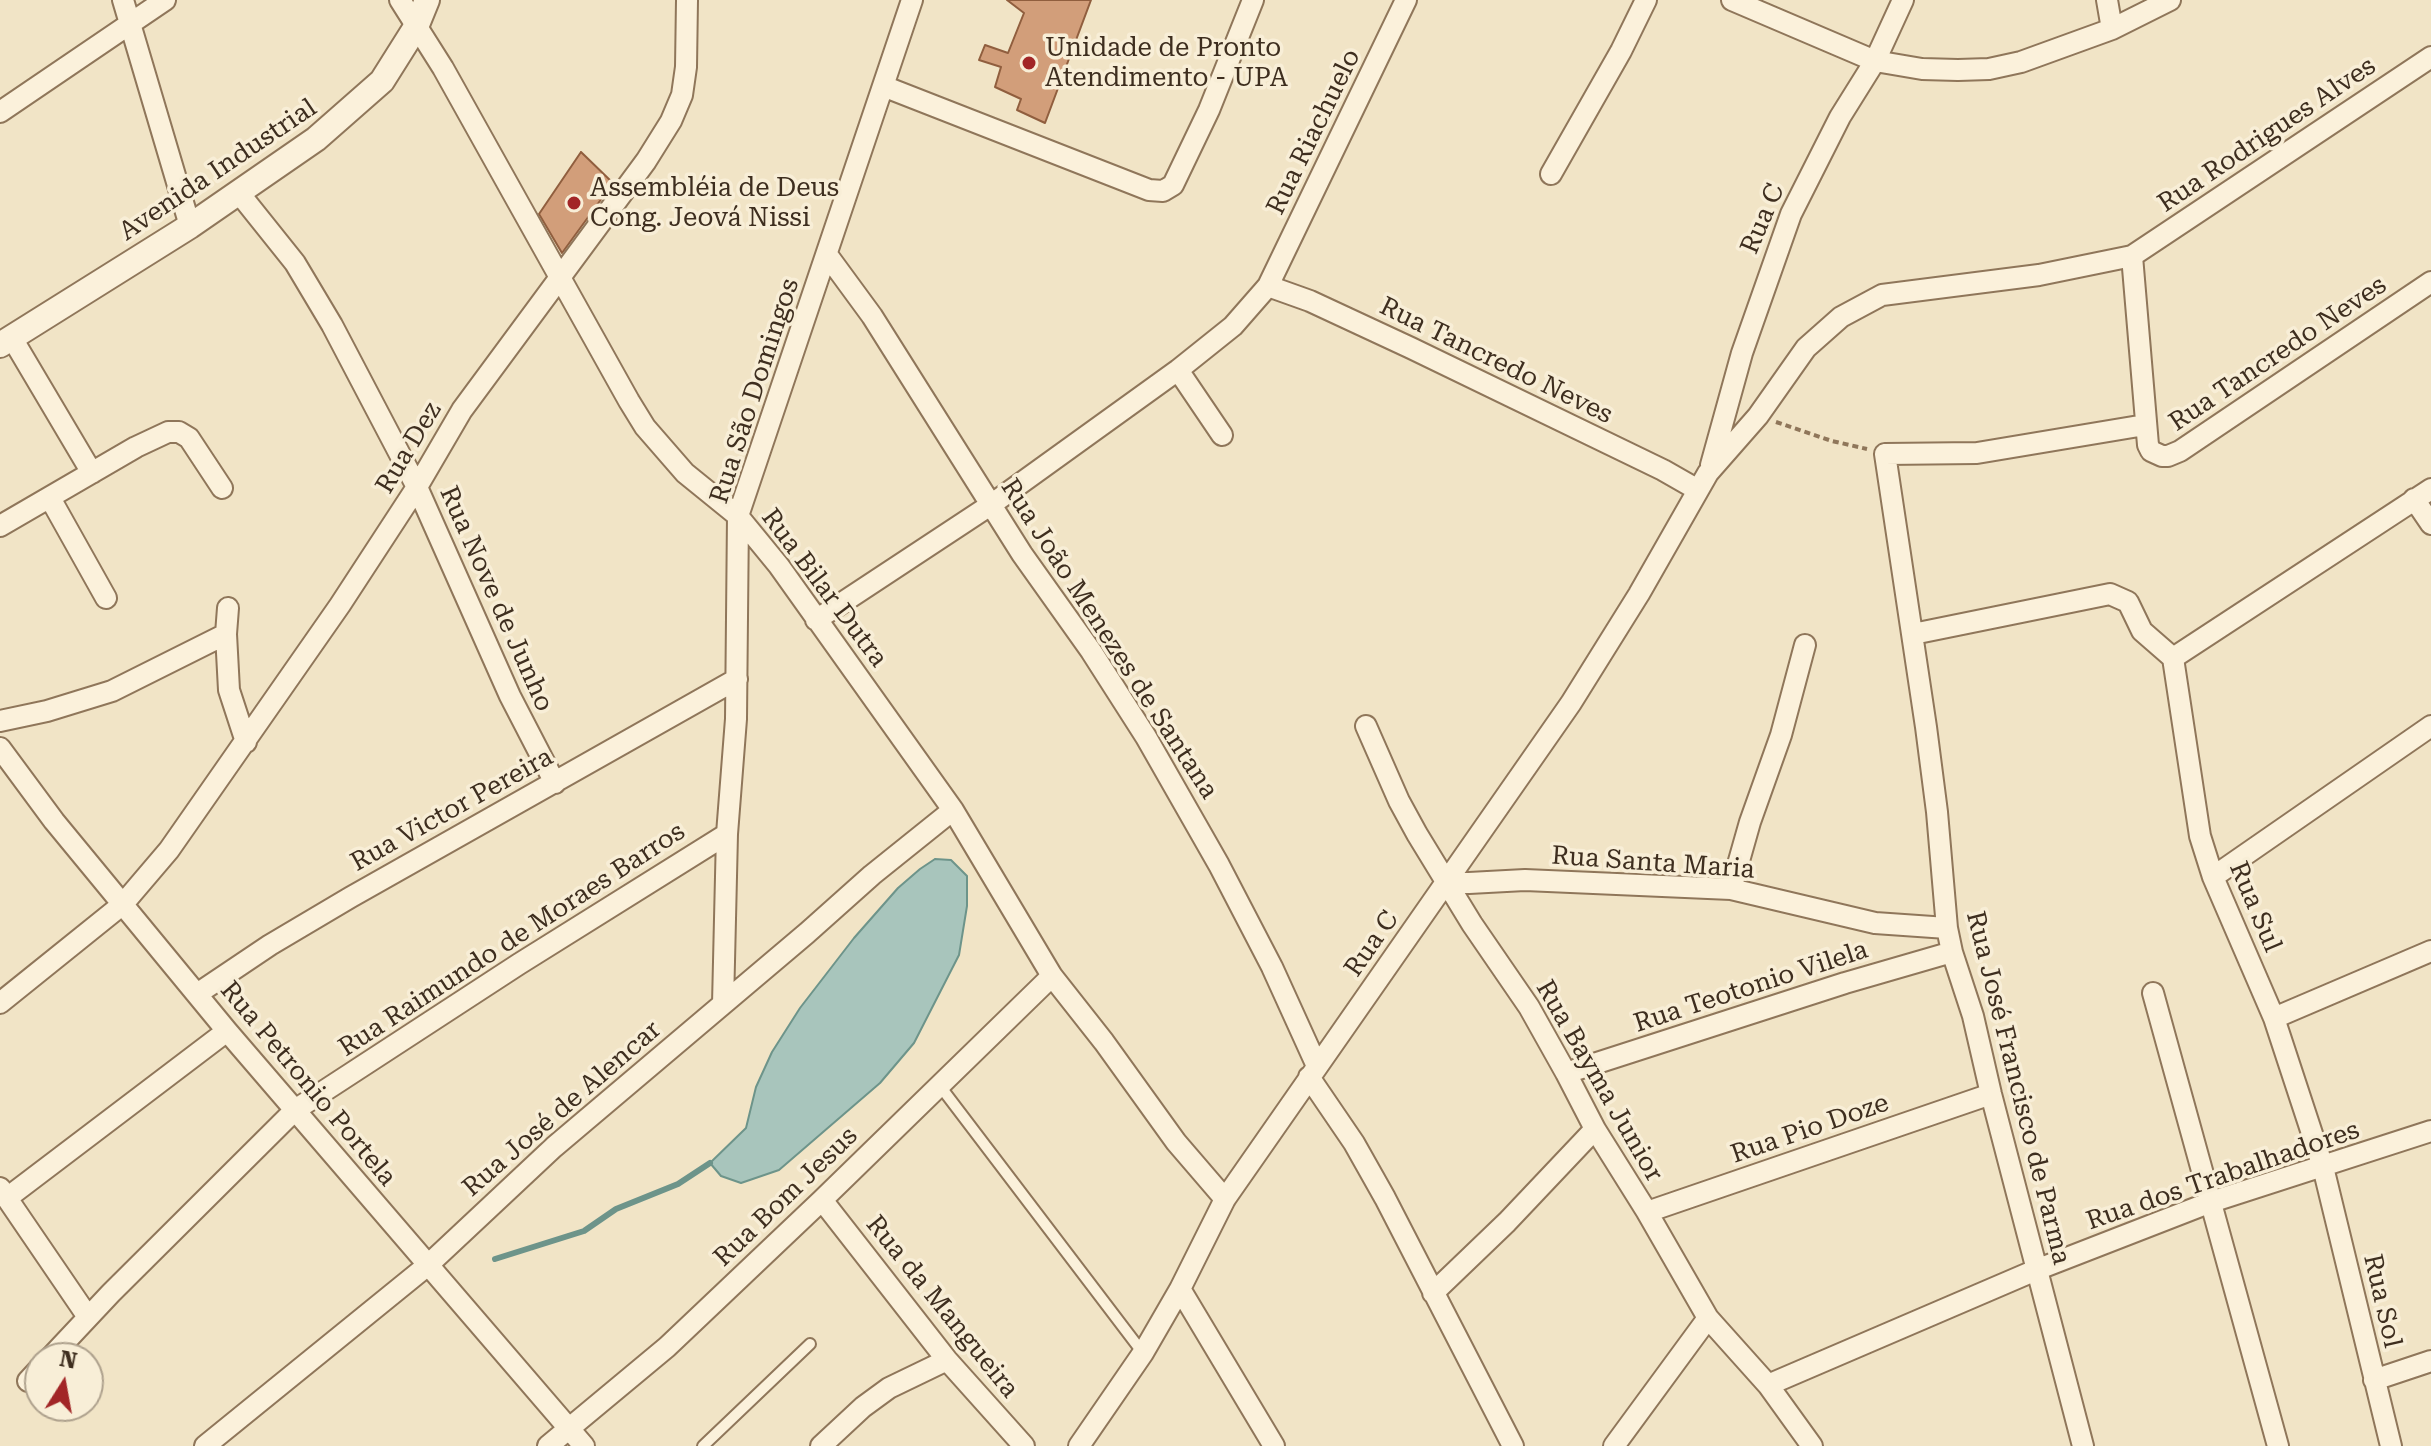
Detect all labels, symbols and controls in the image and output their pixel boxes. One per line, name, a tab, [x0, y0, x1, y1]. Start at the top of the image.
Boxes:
place label: Unidade de Pronto Atendimento - UPA	[1045, 32, 1288, 94]
street label: Rua Riachuelo	[1261, 44, 1367, 220]
street label: Rua Rodrigues Alves	[2152, 51, 2382, 219]
marker: Unidade de Pronto Atendimento - UPA	[1020, 54, 1038, 72]
street label: Avenida Industrial	[113, 92, 323, 248]
place label: Assembléia de Deus Cong. Jeová Nissi	[590, 172, 839, 234]
street label: Rua C	[1734, 179, 1792, 259]
marker: Assembléia de Deus Cong. Jeová Nissi	[565, 194, 583, 212]
street label: Rua Tancredo Neves	[2163, 270, 2393, 438]
street label: Rua São Domingos	[704, 275, 806, 507]
street label: Rua Tancredo Neves	[1374, 291, 1618, 431]
street label: Rua Dez	[370, 397, 448, 499]
street label: Rua João Menezes de Santana	[994, 473, 1224, 805]
street label: Rua Nove de Junho	[432, 482, 560, 716]
street label: Rua Bilar Dutra	[754, 503, 894, 673]
street label: Rua Victor Pereira	[346, 742, 558, 878]
street label: Rua Raimundo de Moraes Barros	[333, 816, 691, 1064]
street label: Rua Santa Maria	[1550, 840, 1756, 886]
street label: Rua Sul	[2222, 857, 2288, 957]
street label: Rua C	[1338, 905, 1406, 983]
street label: Rua José Francisco de Parma	[1959, 908, 2077, 1268]
street label: Rua Teotonio Vilela	[1630, 934, 1872, 1040]
street label: Rua Petronio Portela	[213, 975, 403, 1193]
street label: Rua Bayma Junior	[1529, 975, 1669, 1187]
street label: Rua José de Alencar	[457, 1014, 667, 1204]
street label: Rua Pio Doze	[1727, 1087, 1893, 1171]
street label: Rua dos Trabalhadores	[2082, 1115, 2364, 1237]
street label: Rua Bom Jesus	[708, 1121, 864, 1273]
street label: Rua da Mangueira	[859, 1210, 1025, 1404]
street label: Rua Sol	[2356, 1251, 2408, 1351]
north arrow	[24, 1342, 104, 1422]
text: N	[58, 1346, 79, 1374]

